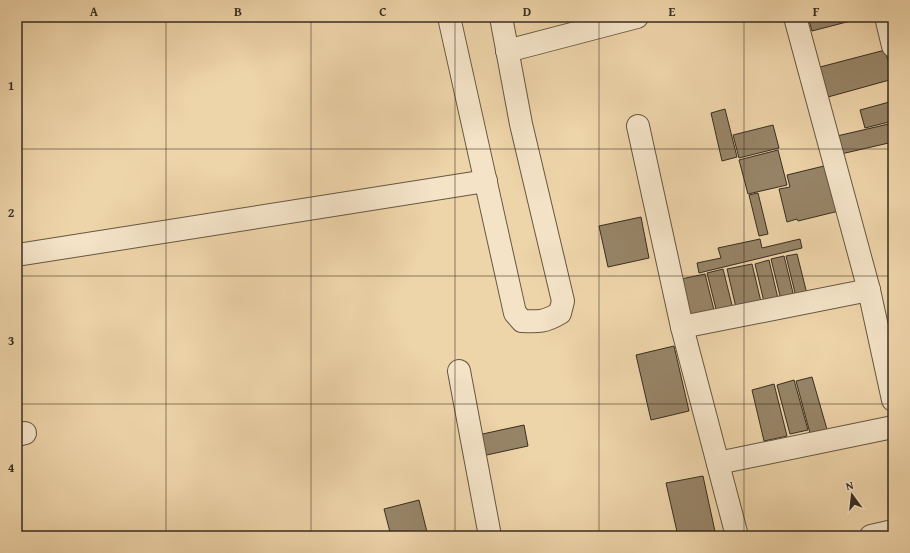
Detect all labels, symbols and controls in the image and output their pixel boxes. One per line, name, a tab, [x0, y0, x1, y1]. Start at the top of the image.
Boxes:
text: A	[90, 2, 99, 21]
text: B	[234, 2, 242, 21]
text: C	[379, 2, 387, 21]
text: D	[523, 2, 531, 21]
text: E	[669, 2, 676, 21]
text: F	[813, 2, 820, 21]
text: 1	[8, 76, 14, 95]
text: 2	[8, 203, 15, 222]
text: 3	[8, 331, 14, 350]
text: 4	[8, 458, 15, 477]
north arrow	[832, 475, 872, 515]
text: N	[844, 476, 856, 494]

